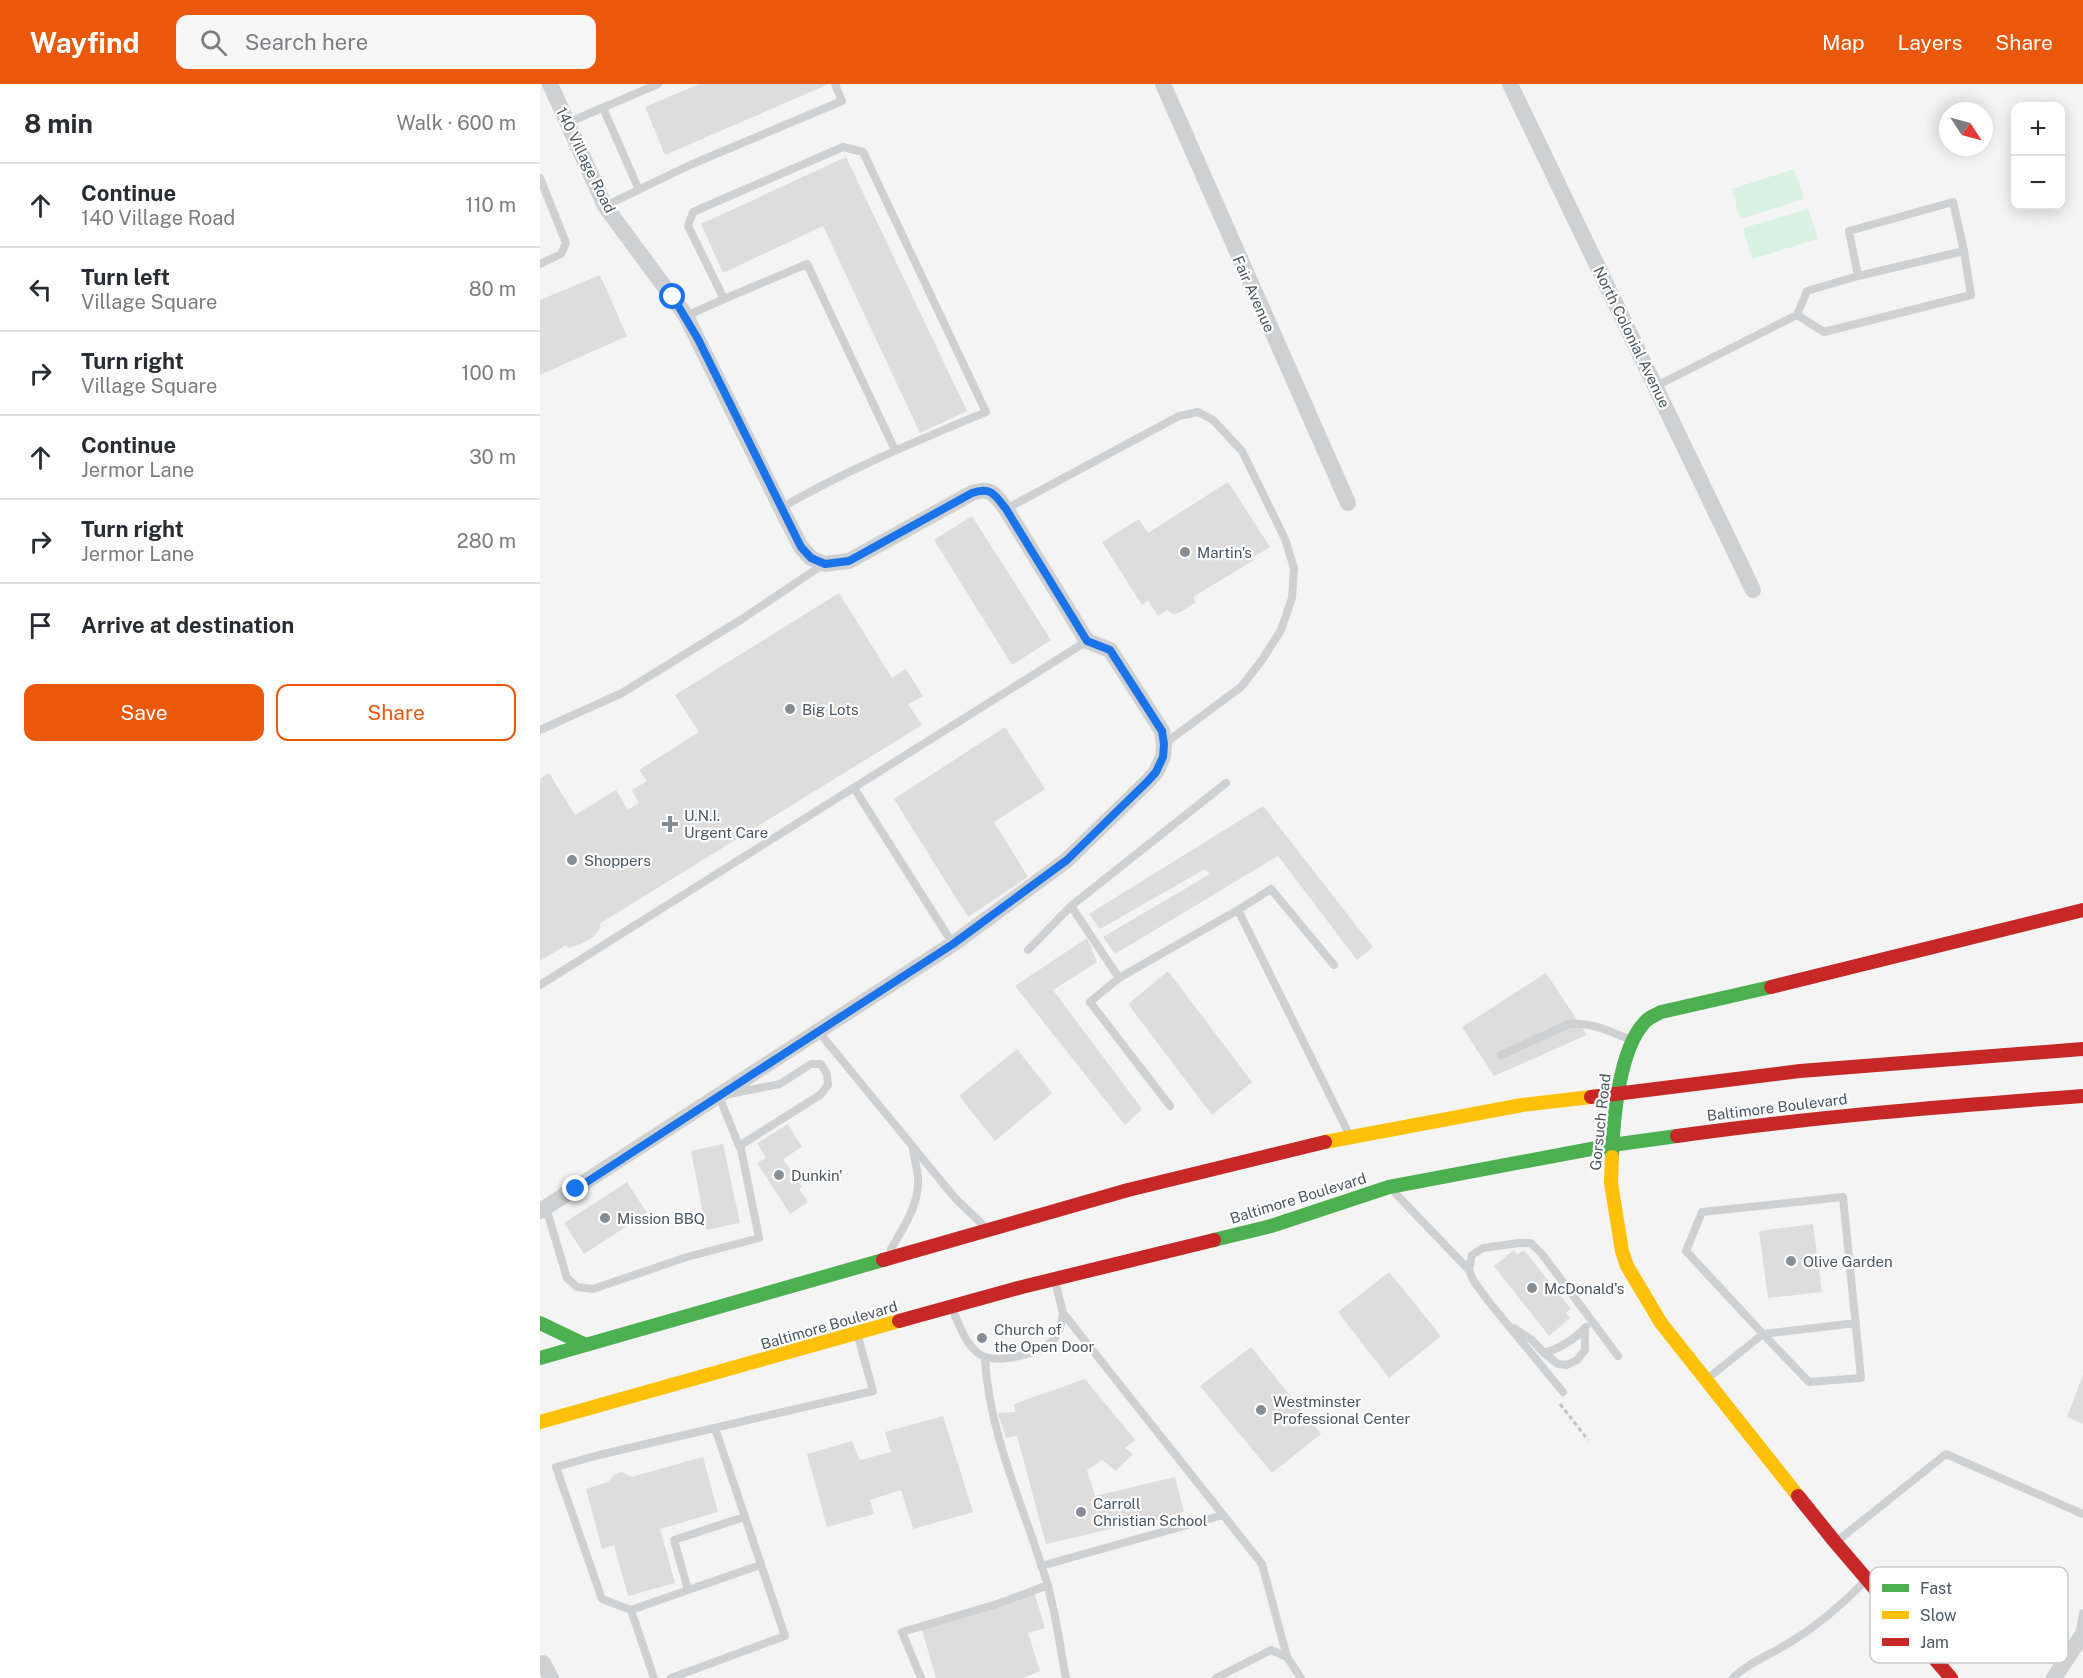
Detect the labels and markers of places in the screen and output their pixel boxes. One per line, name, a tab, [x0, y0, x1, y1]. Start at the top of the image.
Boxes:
place label: Martin's	[1197, 544, 1252, 561]
marker: Martin's	[1178, 545, 1192, 559]
place label: Big Lots	[802, 701, 859, 718]
marker: Big Lots	[783, 702, 797, 716]
place label: U.N.I. Urgent Care	[684, 807, 768, 841]
marker: U.N.I. Urgent Care	[661, 815, 679, 833]
place label: Shoppers	[584, 852, 651, 869]
marker: Shoppers	[565, 853, 579, 867]
place label: Dunkin'	[791, 1167, 843, 1184]
marker: Dunkin'	[772, 1168, 786, 1182]
place label: Mission BBQ	[617, 1210, 705, 1227]
marker: Mission BBQ	[598, 1211, 612, 1225]
place label: Olive Garden	[1803, 1253, 1893, 1270]
marker: Olive Garden	[1784, 1254, 1798, 1268]
place label: McDonald's	[1544, 1280, 1624, 1297]
marker: McDonald's	[1525, 1281, 1539, 1295]
place label: Church of the Open Door	[994, 1321, 1095, 1355]
marker: Church of the Open Door	[975, 1331, 989, 1345]
place label: Westminster Professional Center	[1273, 1393, 1410, 1427]
marker: Westminster Professional Center	[1254, 1403, 1268, 1417]
place label: Carroll Christian School	[1093, 1495, 1207, 1529]
marker: Carroll Christian School	[1074, 1505, 1088, 1519]

